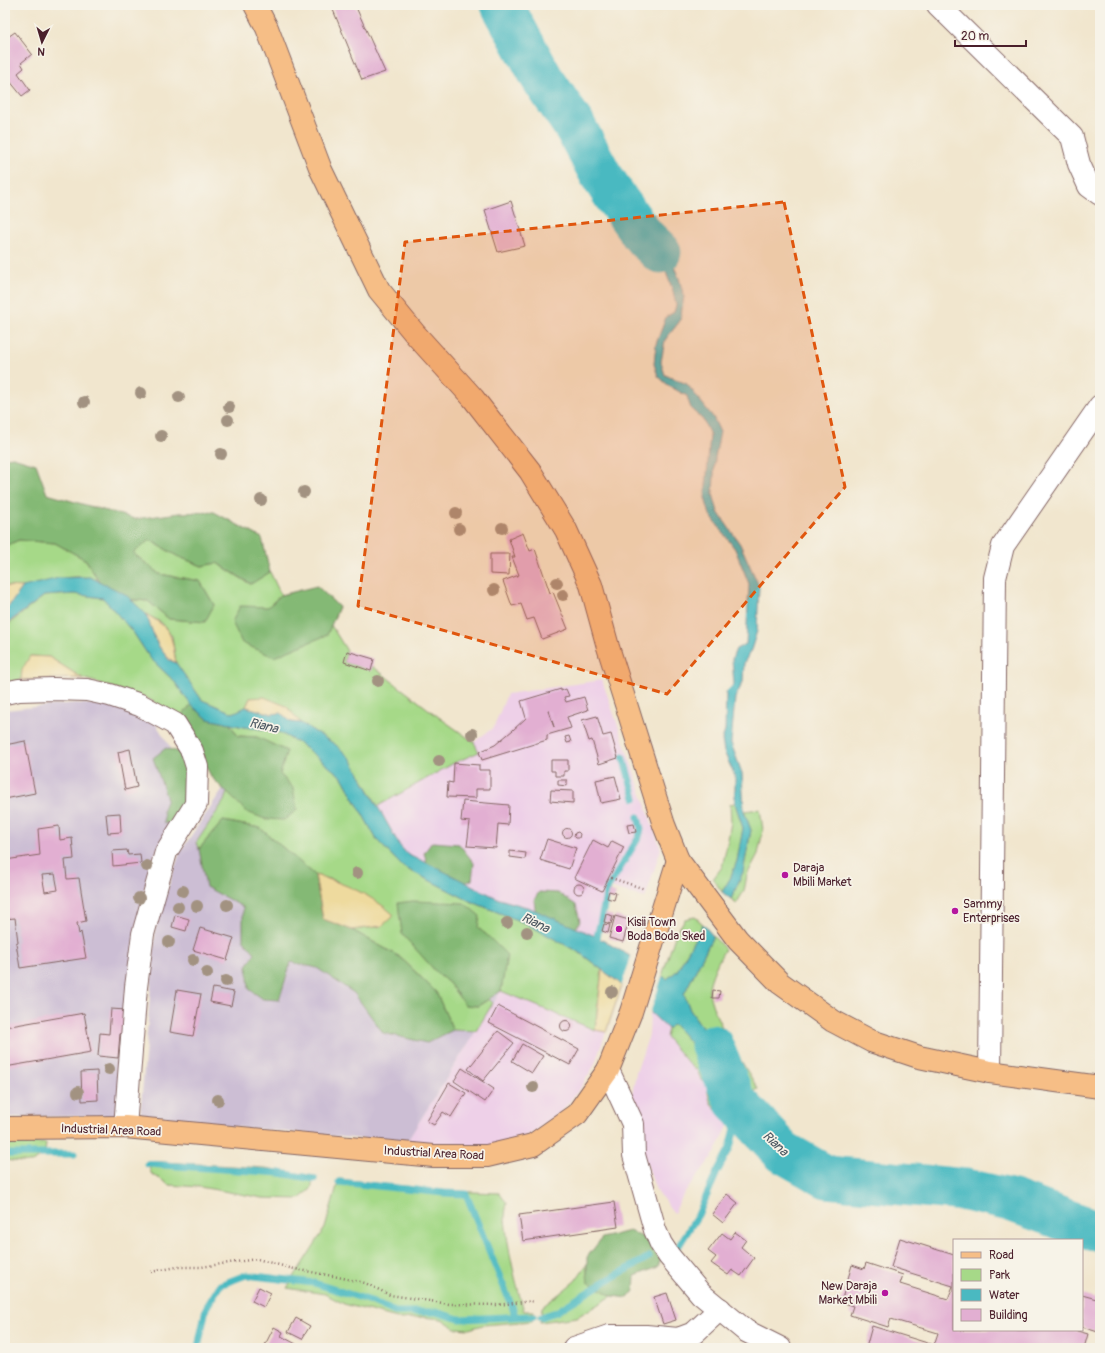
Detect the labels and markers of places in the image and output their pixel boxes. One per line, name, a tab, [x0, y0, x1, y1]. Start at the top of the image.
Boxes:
place label: Daraja Mbili Market	[793, 861, 852, 890]
marker: Daraja Mbili Market	[780, 870, 790, 880]
place label: Sammy Enterprises	[963, 897, 1020, 926]
marker: Sammy Enterprises	[950, 906, 960, 916]
place label: Kisii Town Boda Boda Sked	[627, 915, 706, 944]
marker: Kisii Town Boda Boda Sked	[614, 924, 624, 934]
place label: New Daraja Market Mbili	[818, 1279, 877, 1308]
marker: New Daraja Market Mbili	[880, 1288, 890, 1298]

